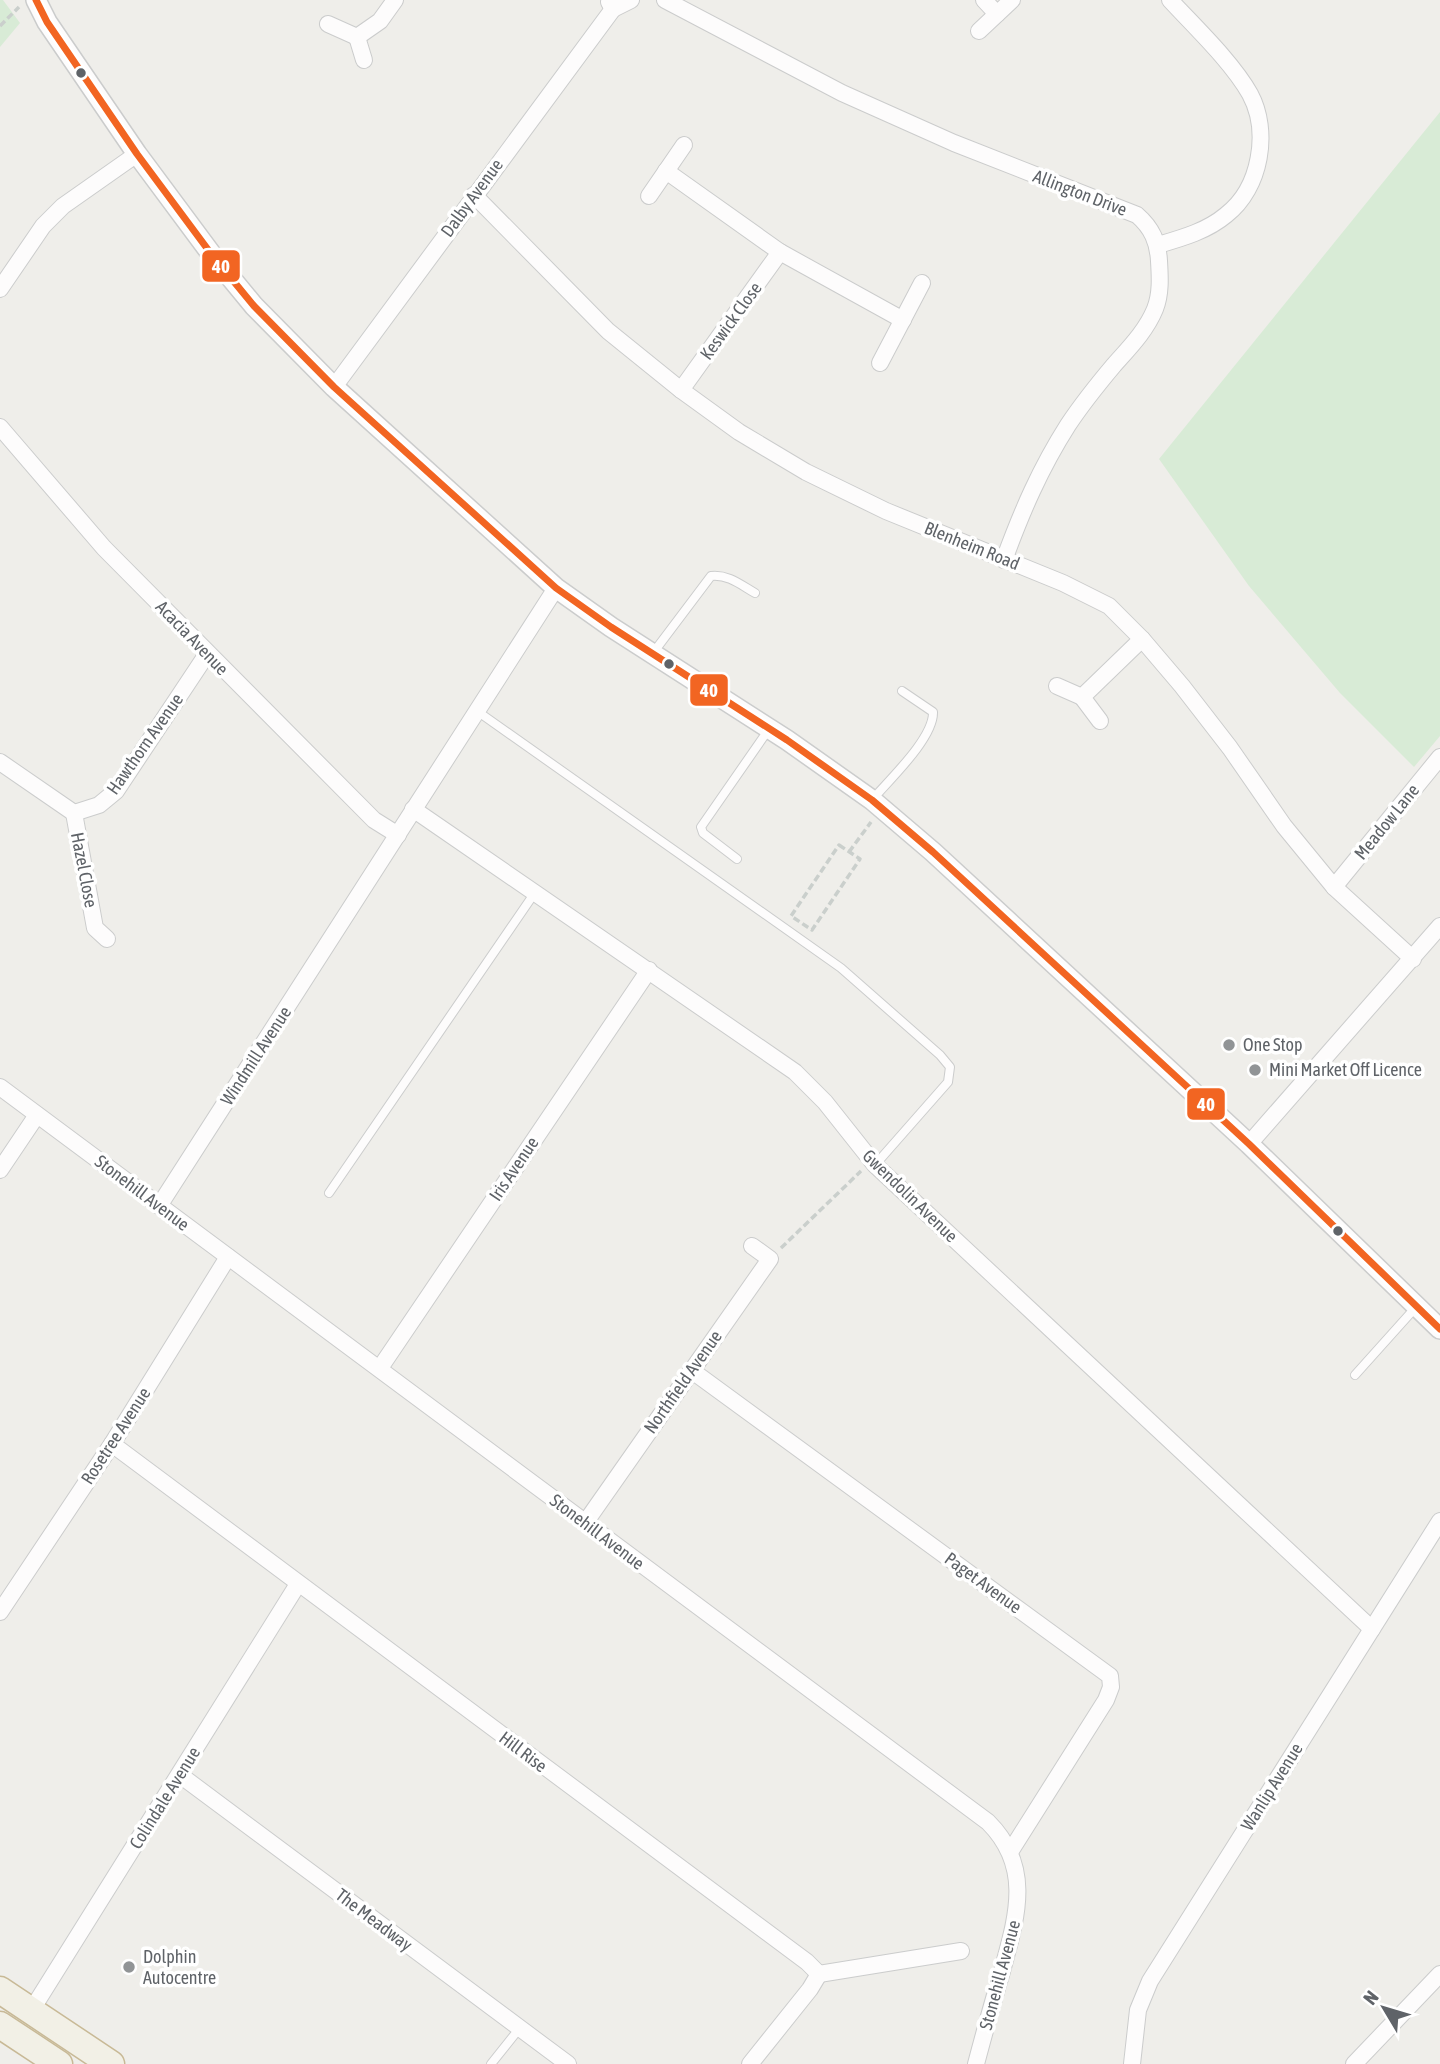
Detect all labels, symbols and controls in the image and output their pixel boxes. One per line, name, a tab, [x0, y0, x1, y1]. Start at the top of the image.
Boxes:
unlabelled marker	[74, 66, 88, 80]
street label: Dalby Avenue	[436, 155, 507, 241]
street label: Allington Drive	[1030, 165, 1130, 220]
line badge: 40	[201, 249, 241, 283]
text: 40	[211, 255, 230, 277]
street label: Keswick Close	[695, 278, 766, 364]
street label: Blenheim Road	[921, 517, 1023, 574]
street label: Acacia Avenue	[152, 596, 233, 679]
unlabelled marker	[662, 657, 676, 671]
line badge: 40	[689, 673, 729, 707]
text: 40	[699, 679, 718, 701]
street label: Hawthorn Avenue	[102, 689, 187, 798]
street label: Meadow Lane	[1350, 780, 1423, 864]
street label: Hazel Close	[67, 830, 102, 909]
street label: Windmill Avenue	[216, 1002, 295, 1109]
place label: One Stop	[1243, 1034, 1302, 1055]
marker: One Stop	[1221, 1037, 1237, 1053]
place label: Mini Market Off Licence	[1269, 1059, 1422, 1080]
marker: Mini Market Off Licence	[1247, 1062, 1263, 1078]
line badge: 40	[1186, 1087, 1226, 1121]
text: 40	[1196, 1093, 1215, 1115]
street label: Iris Avenue	[485, 1133, 543, 1205]
street label: Gwendolin Avenue	[858, 1145, 962, 1246]
street label: Stonehill Avenue	[91, 1150, 194, 1235]
unlabelled marker	[1331, 1224, 1345, 1238]
street label: Northfield Avenue	[639, 1326, 726, 1437]
street label: Rosetree Avenue	[77, 1383, 155, 1488]
street label: Stonehill Avenue	[546, 1489, 649, 1574]
street label: Paget Avenue	[941, 1548, 1026, 1617]
street label: Hill Rise	[495, 1727, 551, 1776]
street label: Wanlip Avenue	[1236, 1739, 1307, 1834]
street label: Colindale Avenue	[125, 1743, 204, 1853]
street label: The Meadway	[332, 1884, 417, 1955]
street label: Stonehill Avenue	[975, 1918, 1024, 2032]
place label: Dolphin Autocentre	[143, 1946, 216, 1988]
marker: Dolphin Autocentre	[121, 1959, 137, 1975]
north arrow	[1349, 1973, 1419, 2043]
text: N	[1358, 1986, 1383, 2009]

